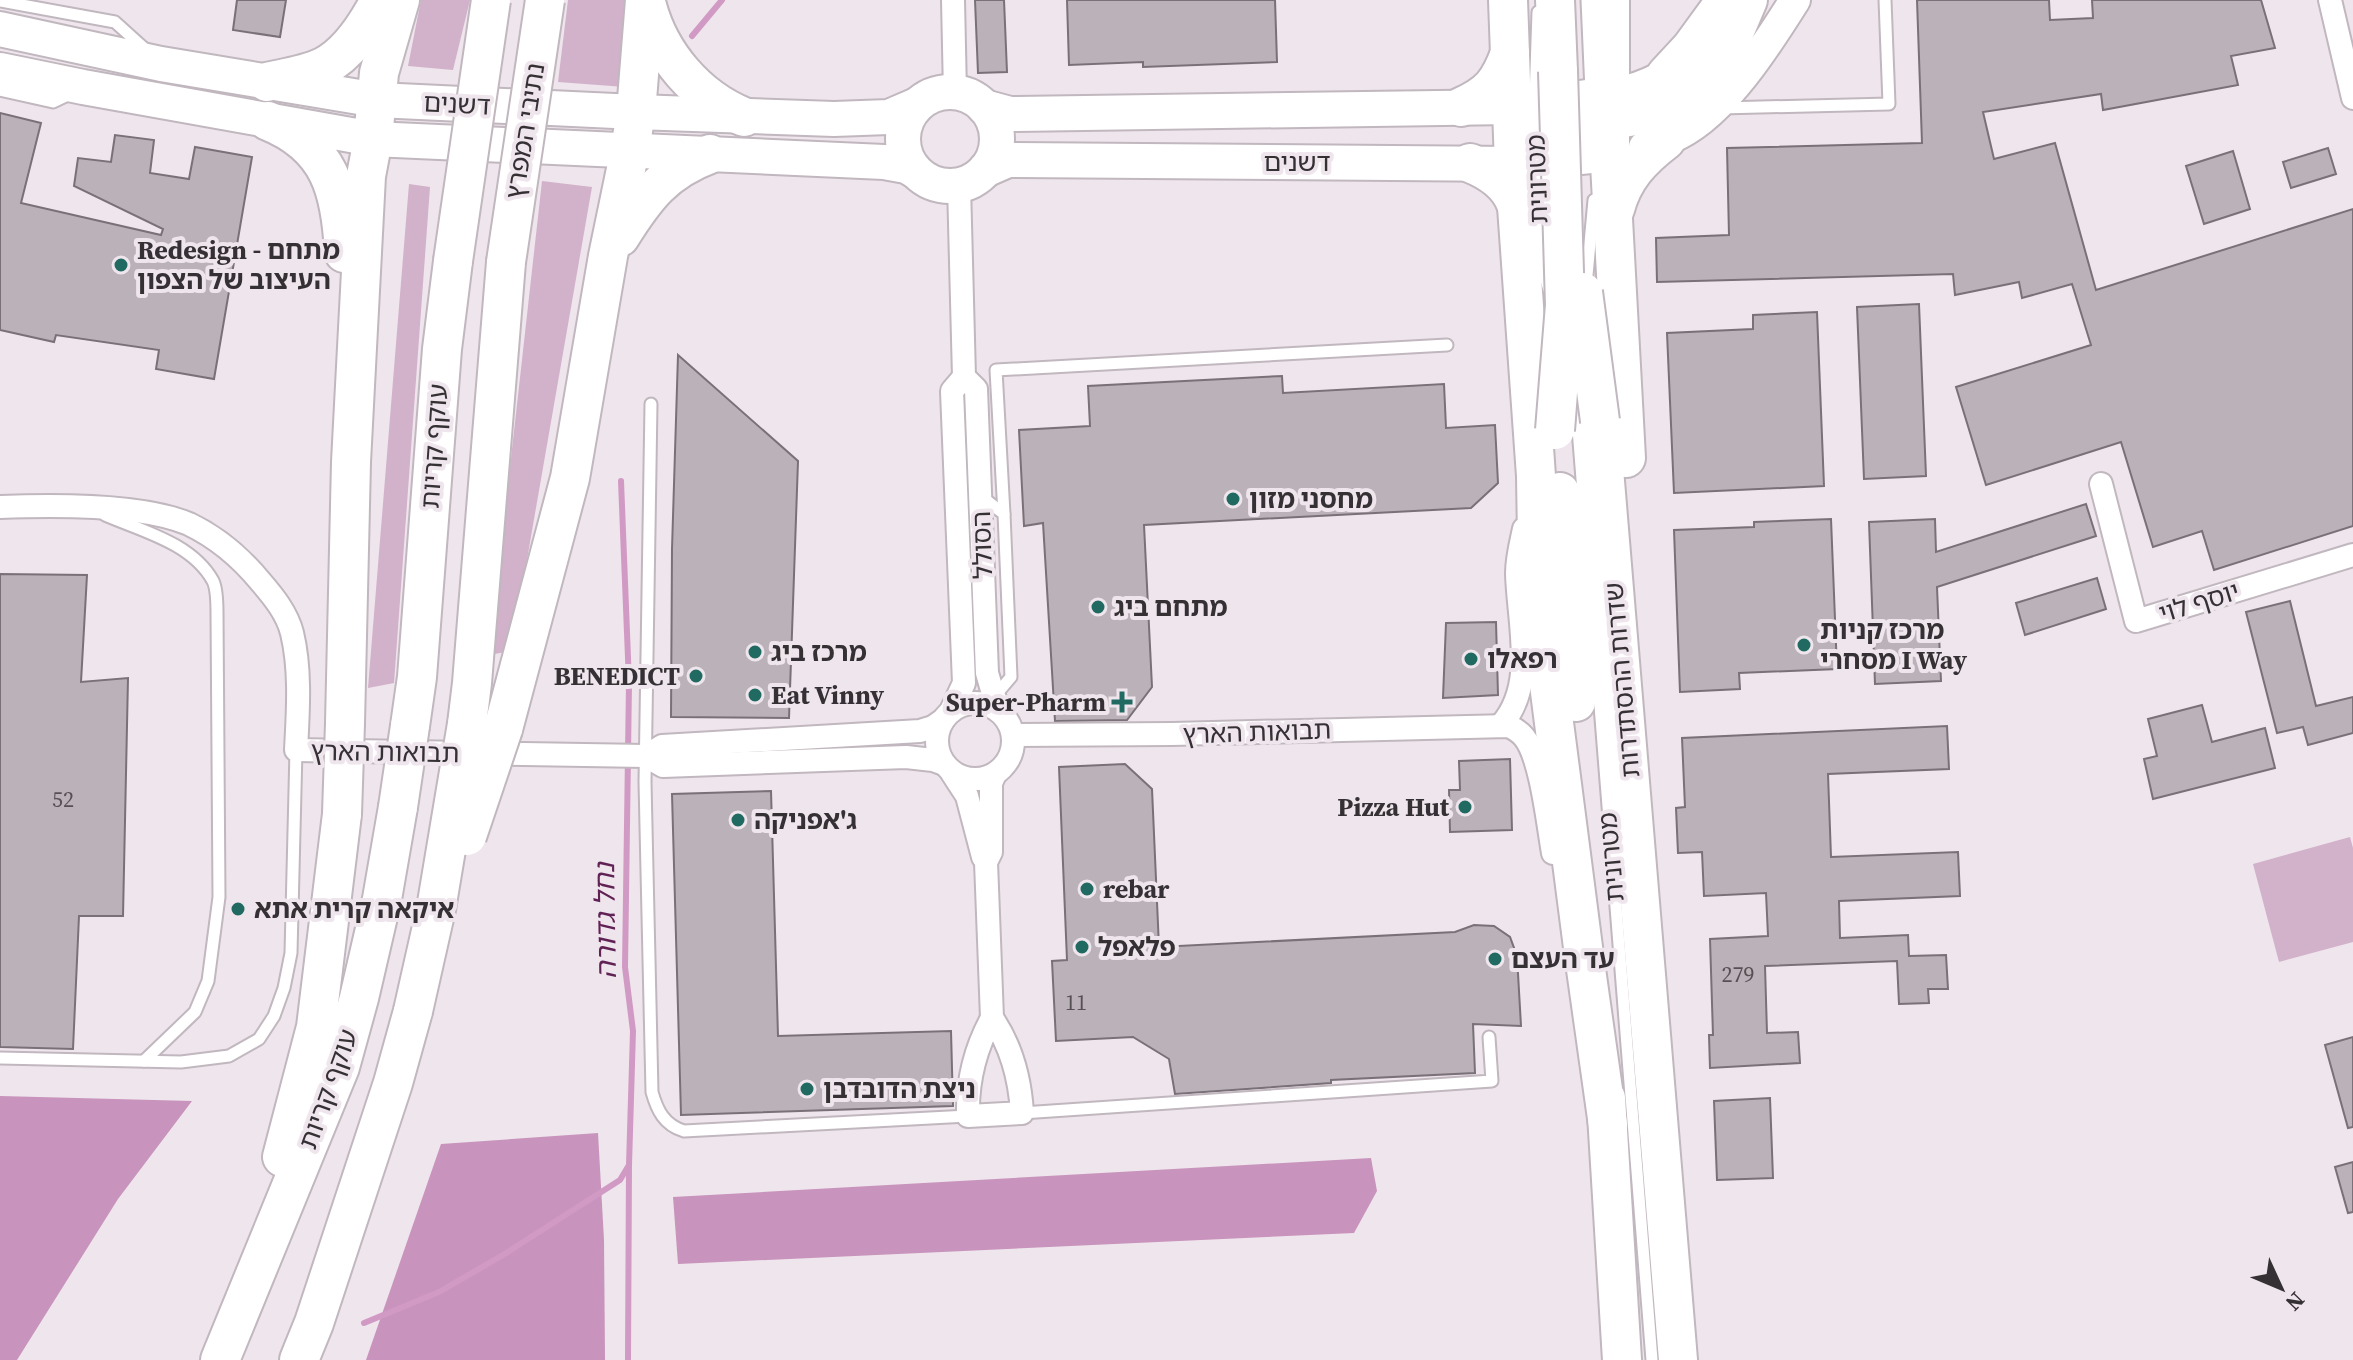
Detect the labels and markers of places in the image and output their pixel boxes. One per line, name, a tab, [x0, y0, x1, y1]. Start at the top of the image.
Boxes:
place label: Redesign - מתחם העיצוב של הצפון	[137, 232, 340, 298]
marker: Redesign - מתחם העיצוב של הצפון	[112, 256, 130, 274]
place label: מחסני מזון	[1249, 481, 1373, 517]
marker: מחסני מזון	[1224, 490, 1242, 508]
place label: מתחם ביג	[1114, 589, 1228, 625]
marker: מתחם ביג	[1089, 598, 1107, 616]
place label: מרכז קניות מסחרי I Way	[1820, 612, 1967, 678]
place label: מרכז ביג	[771, 634, 867, 670]
marker: מרכז קניות מסחרי I Way	[1795, 636, 1813, 654]
place label: רפאלו	[1487, 641, 1558, 677]
marker: מרכז ביג	[746, 643, 764, 661]
marker: רפאלו	[1462, 650, 1480, 668]
place label: BENEDICT	[554, 658, 680, 694]
marker: BENEDICT	[687, 667, 705, 685]
place label: Eat Vinny	[771, 677, 884, 713]
place label: Super-Pharm	[946, 684, 1106, 720]
marker: Eat Vinny	[746, 686, 764, 704]
marker: Super-Pharm	[1113, 693, 1131, 711]
place label: Pizza Hut	[1337, 789, 1450, 825]
marker: Pizza Hut	[1456, 798, 1474, 816]
place label: ג'אפניקה	[754, 802, 857, 838]
marker: ג'אפניקה	[729, 811, 747, 829]
place label: rebar	[1103, 871, 1170, 907]
marker: rebar	[1078, 880, 1096, 898]
place label: איקאה קרית אתא	[254, 891, 454, 927]
marker: איקאה קרית אתא	[229, 900, 247, 918]
place label: פלאפל	[1098, 929, 1176, 965]
marker: פלאפל	[1073, 938, 1091, 956]
place label: עד העצם	[1511, 941, 1615, 977]
marker: עד העצם	[1486, 950, 1504, 968]
place label: ניצת הדובדבן	[823, 1071, 976, 1107]
marker: ניצת הדובדבן	[798, 1080, 816, 1098]

